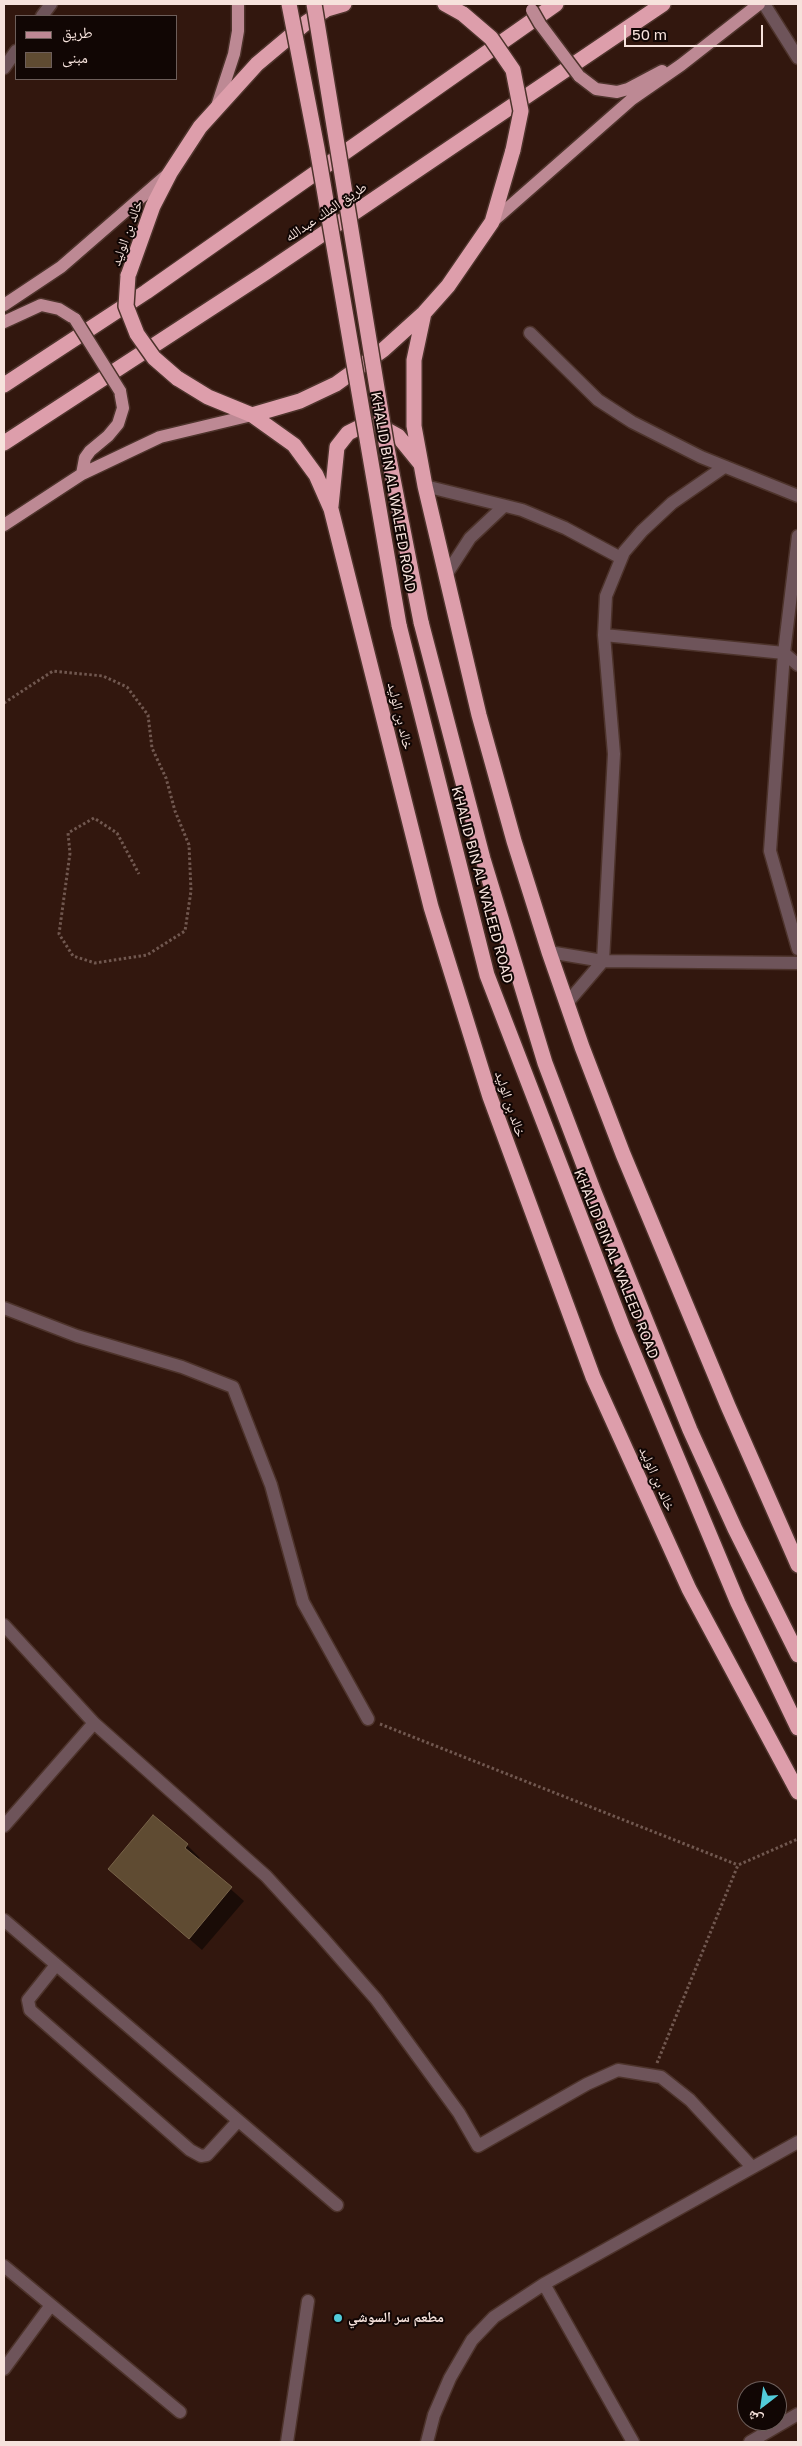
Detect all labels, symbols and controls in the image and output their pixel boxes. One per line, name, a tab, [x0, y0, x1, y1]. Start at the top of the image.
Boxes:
legend	[15, 15, 178, 80]
scale bar	[627, 15, 766, 47]
text: طريق	[62, 23, 93, 41]
text: 50 m	[632, 25, 667, 43]
text: مبنى	[62, 48, 88, 66]
street label: طريق الملك عبدالله	[282, 178, 370, 246]
street label: خالد بن الوليد	[107, 198, 147, 268]
street label: KHALID BIN AL WALEED ROAD	[367, 390, 419, 594]
street label: خالد بن الوليد	[384, 681, 416, 751]
street label: KHALID BIN AL WALEED ROAD	[448, 785, 516, 985]
street label: خالد بن الوليد	[491, 1069, 529, 1139]
street label: KHALID BIN AL WALEED ROAD	[570, 1167, 662, 1361]
street label: خالد بن الوليد	[635, 1444, 679, 1514]
place label: مطعم سر السوشي	[348, 2310, 444, 2326]
marker: مطعم سر السوشي	[332, 2312, 344, 2324]
north arrow	[737, 2381, 787, 2431]
text: ش	[744, 2407, 765, 2430]

